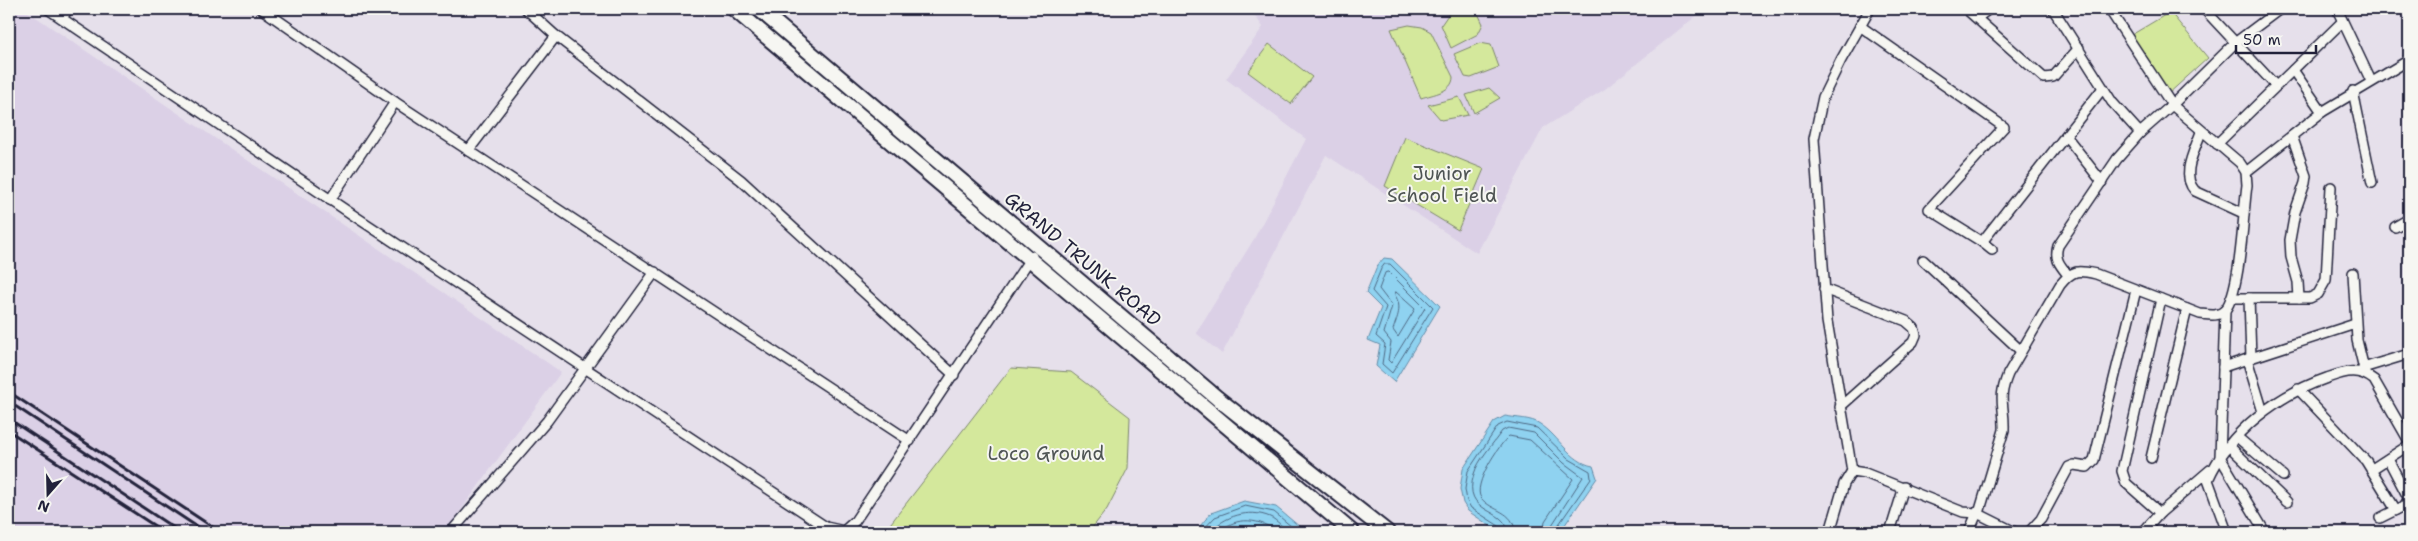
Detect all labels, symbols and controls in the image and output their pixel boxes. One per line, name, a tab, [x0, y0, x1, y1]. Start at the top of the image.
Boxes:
scale bar	[2236, 22, 2316, 54]
text: 50 m	[2243, 30, 2281, 50]
park label: Junior School Field	[1387, 161, 1497, 208]
street label: GRAND TRUNK ROAD	[999, 186, 1167, 332]
park label: Loco Ground	[988, 441, 1104, 466]
north arrow	[22, 468, 72, 518]
text: N	[35, 496, 52, 517]

